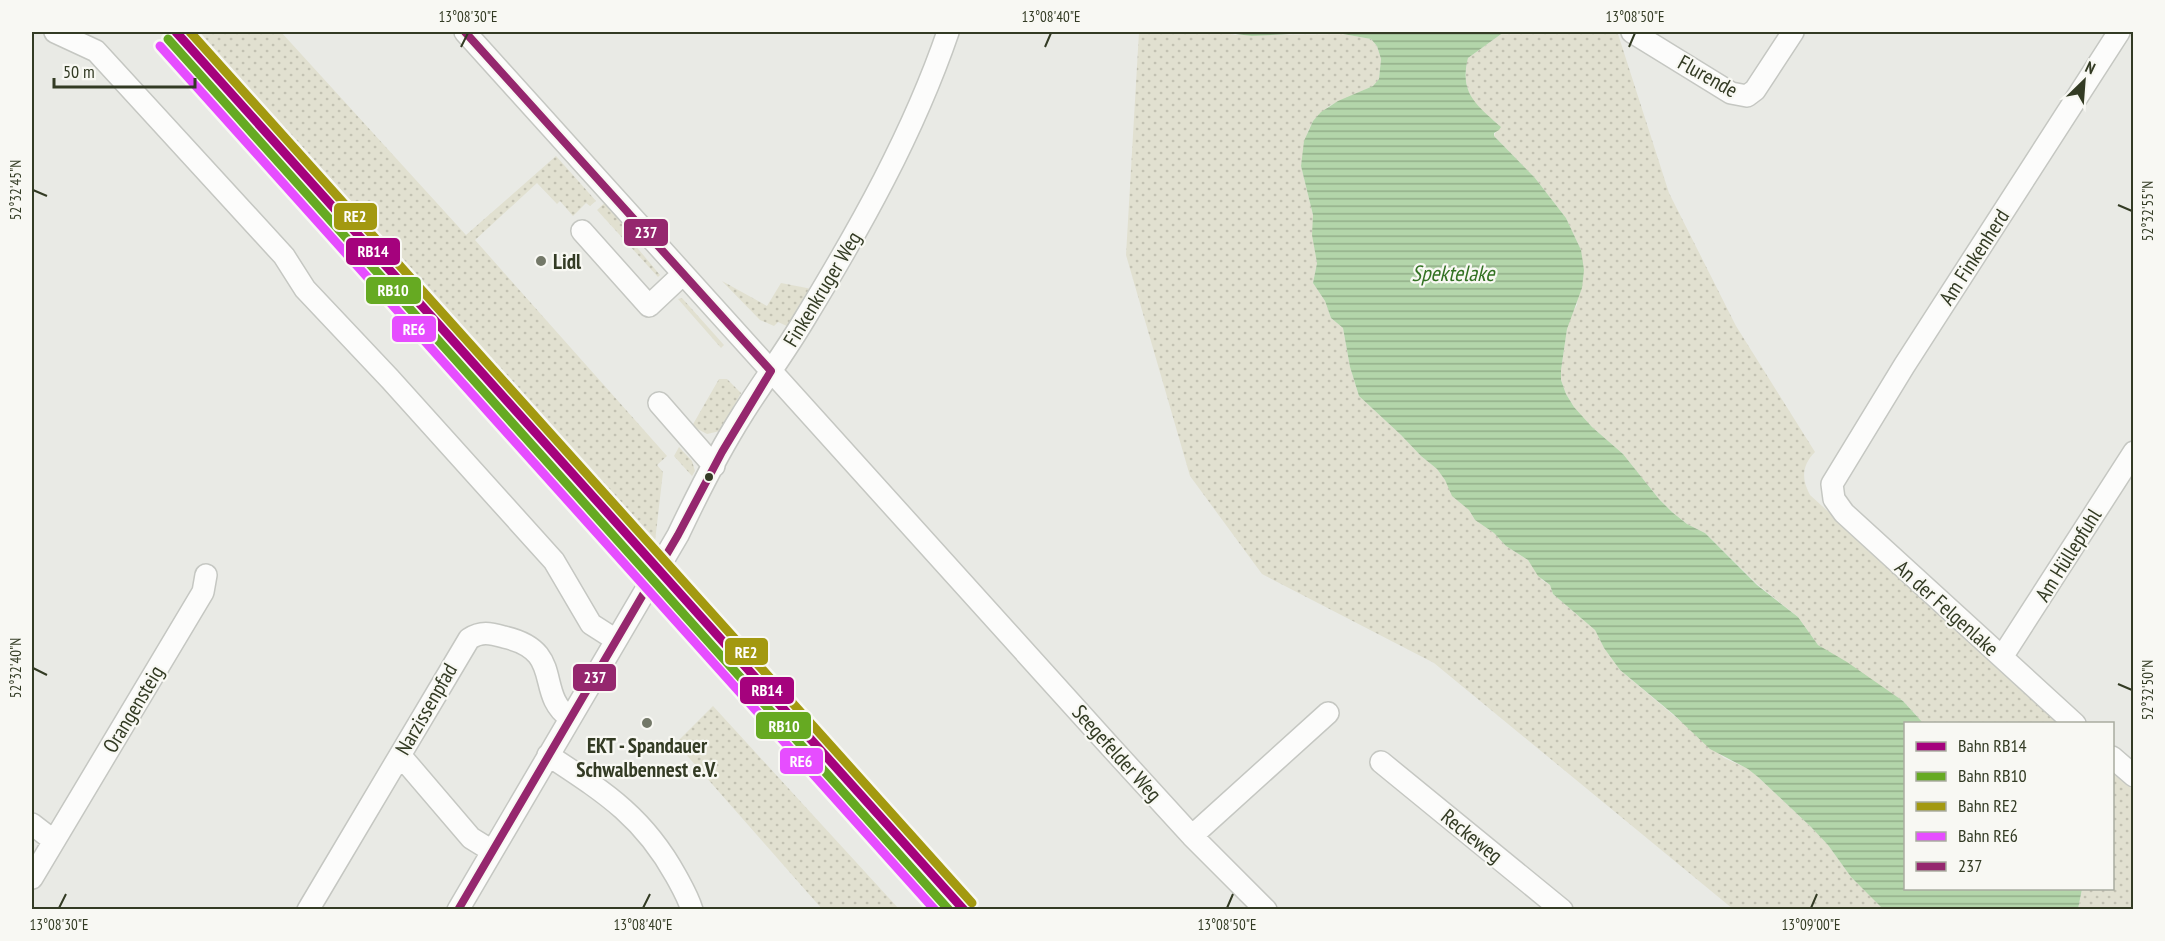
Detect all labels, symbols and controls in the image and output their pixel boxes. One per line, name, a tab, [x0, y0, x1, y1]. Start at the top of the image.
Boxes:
text: 13°08'30"E	[438, 7, 498, 26]
text: 13°08'40"E	[1021, 7, 1081, 26]
text: 13°08'50"E	[1605, 7, 1665, 26]
street label: Flurende	[1673, 49, 1743, 103]
scale bar	[54, 51, 195, 89]
north arrow	[2054, 51, 2114, 111]
text: N	[2082, 57, 2098, 78]
text: 50 m	[63, 60, 95, 83]
text: 52°32'45"N	[6, 160, 25, 220]
text: 52°32'55"N	[2138, 181, 2157, 241]
line badge: RE2	[333, 202, 378, 231]
street label: Am Finkenherd	[1933, 204, 2015, 310]
text: RE2	[344, 206, 366, 226]
line badge: 237	[623, 218, 669, 247]
text: 237	[635, 222, 657, 242]
street label: Finkenkruger Weg	[777, 226, 867, 352]
line badge: RB14	[345, 237, 401, 266]
text: RB14	[357, 241, 389, 261]
place label: Lidl	[553, 248, 582, 275]
marker: Lidl	[534, 254, 548, 268]
water label: Spektelake	[1412, 259, 1496, 287]
line badge: RB10	[365, 276, 422, 305]
text: RB10	[377, 280, 409, 300]
line badge: RE6	[391, 315, 437, 343]
text: RE6	[403, 319, 426, 339]
unlabelled marker	[703, 471, 715, 483]
street label: Am Hüllepfuhl	[2029, 503, 2107, 606]
street label: An der Felgenlake	[1889, 554, 2005, 662]
line badge: RE2	[724, 637, 769, 666]
text: 52°32'40"N	[6, 638, 25, 698]
text: RE2	[735, 642, 757, 662]
street label: Narzissenpfad	[389, 658, 463, 760]
text: 52°32'50"N	[2138, 660, 2157, 720]
street label: Orangensteig	[96, 661, 170, 757]
line badge: 237	[572, 663, 617, 692]
text: 237	[584, 667, 606, 687]
line badge: RB14	[739, 676, 795, 705]
text: RB14	[751, 680, 783, 700]
street label: Seegefelder Weg	[1066, 699, 1168, 807]
line badge: RB10	[755, 711, 812, 740]
marker: EKT - Spandauer Schwalbennest e.V.	[640, 716, 654, 730]
text: RB10	[768, 716, 800, 736]
legend	[1904, 722, 2114, 890]
place label: EKT - Spandauer Schwalbennest e.V.	[576, 732, 718, 783]
text: Bahn RB14	[1958, 734, 2027, 757]
line badge: RE6	[779, 747, 824, 775]
text: RE6	[790, 751, 813, 771]
text: Bahn RB10	[1958, 764, 2027, 787]
text: Bahn RE2	[1958, 794, 2018, 817]
street label: Reckeweg	[1436, 803, 1508, 869]
text: Bahn RE6	[1958, 824, 2018, 847]
text: 237	[1958, 854, 1982, 877]
text: 13°08'30"E	[29, 915, 89, 934]
text: 13°08'40"E	[613, 915, 673, 934]
text: 13°08'50"E	[1197, 915, 1257, 934]
text: 13°09'00"E	[1781, 915, 1841, 934]

